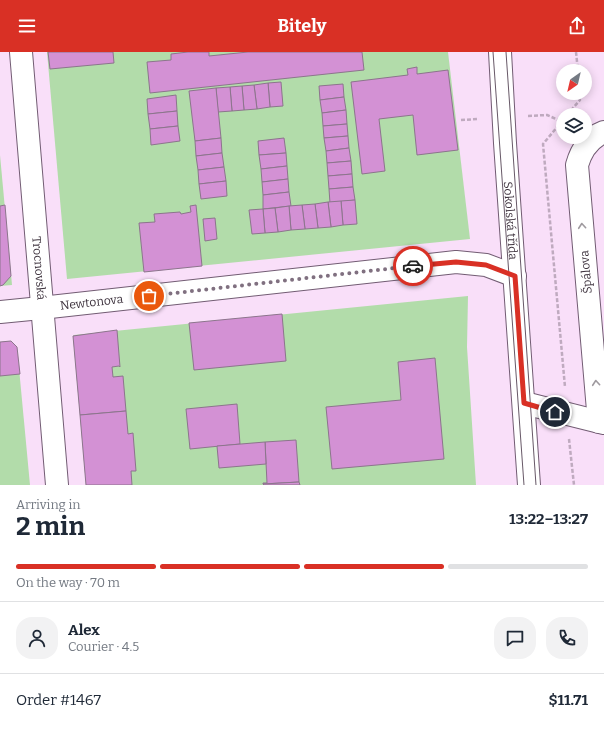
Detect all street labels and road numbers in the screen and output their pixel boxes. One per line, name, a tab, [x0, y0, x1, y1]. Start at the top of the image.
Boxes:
street label: Sokolská třída	[501, 181, 520, 261]
street label: Trocnovská	[29, 236, 49, 301]
street label: Špálova	[576, 249, 595, 294]
street label: Newtonova	[59, 292, 124, 313]

